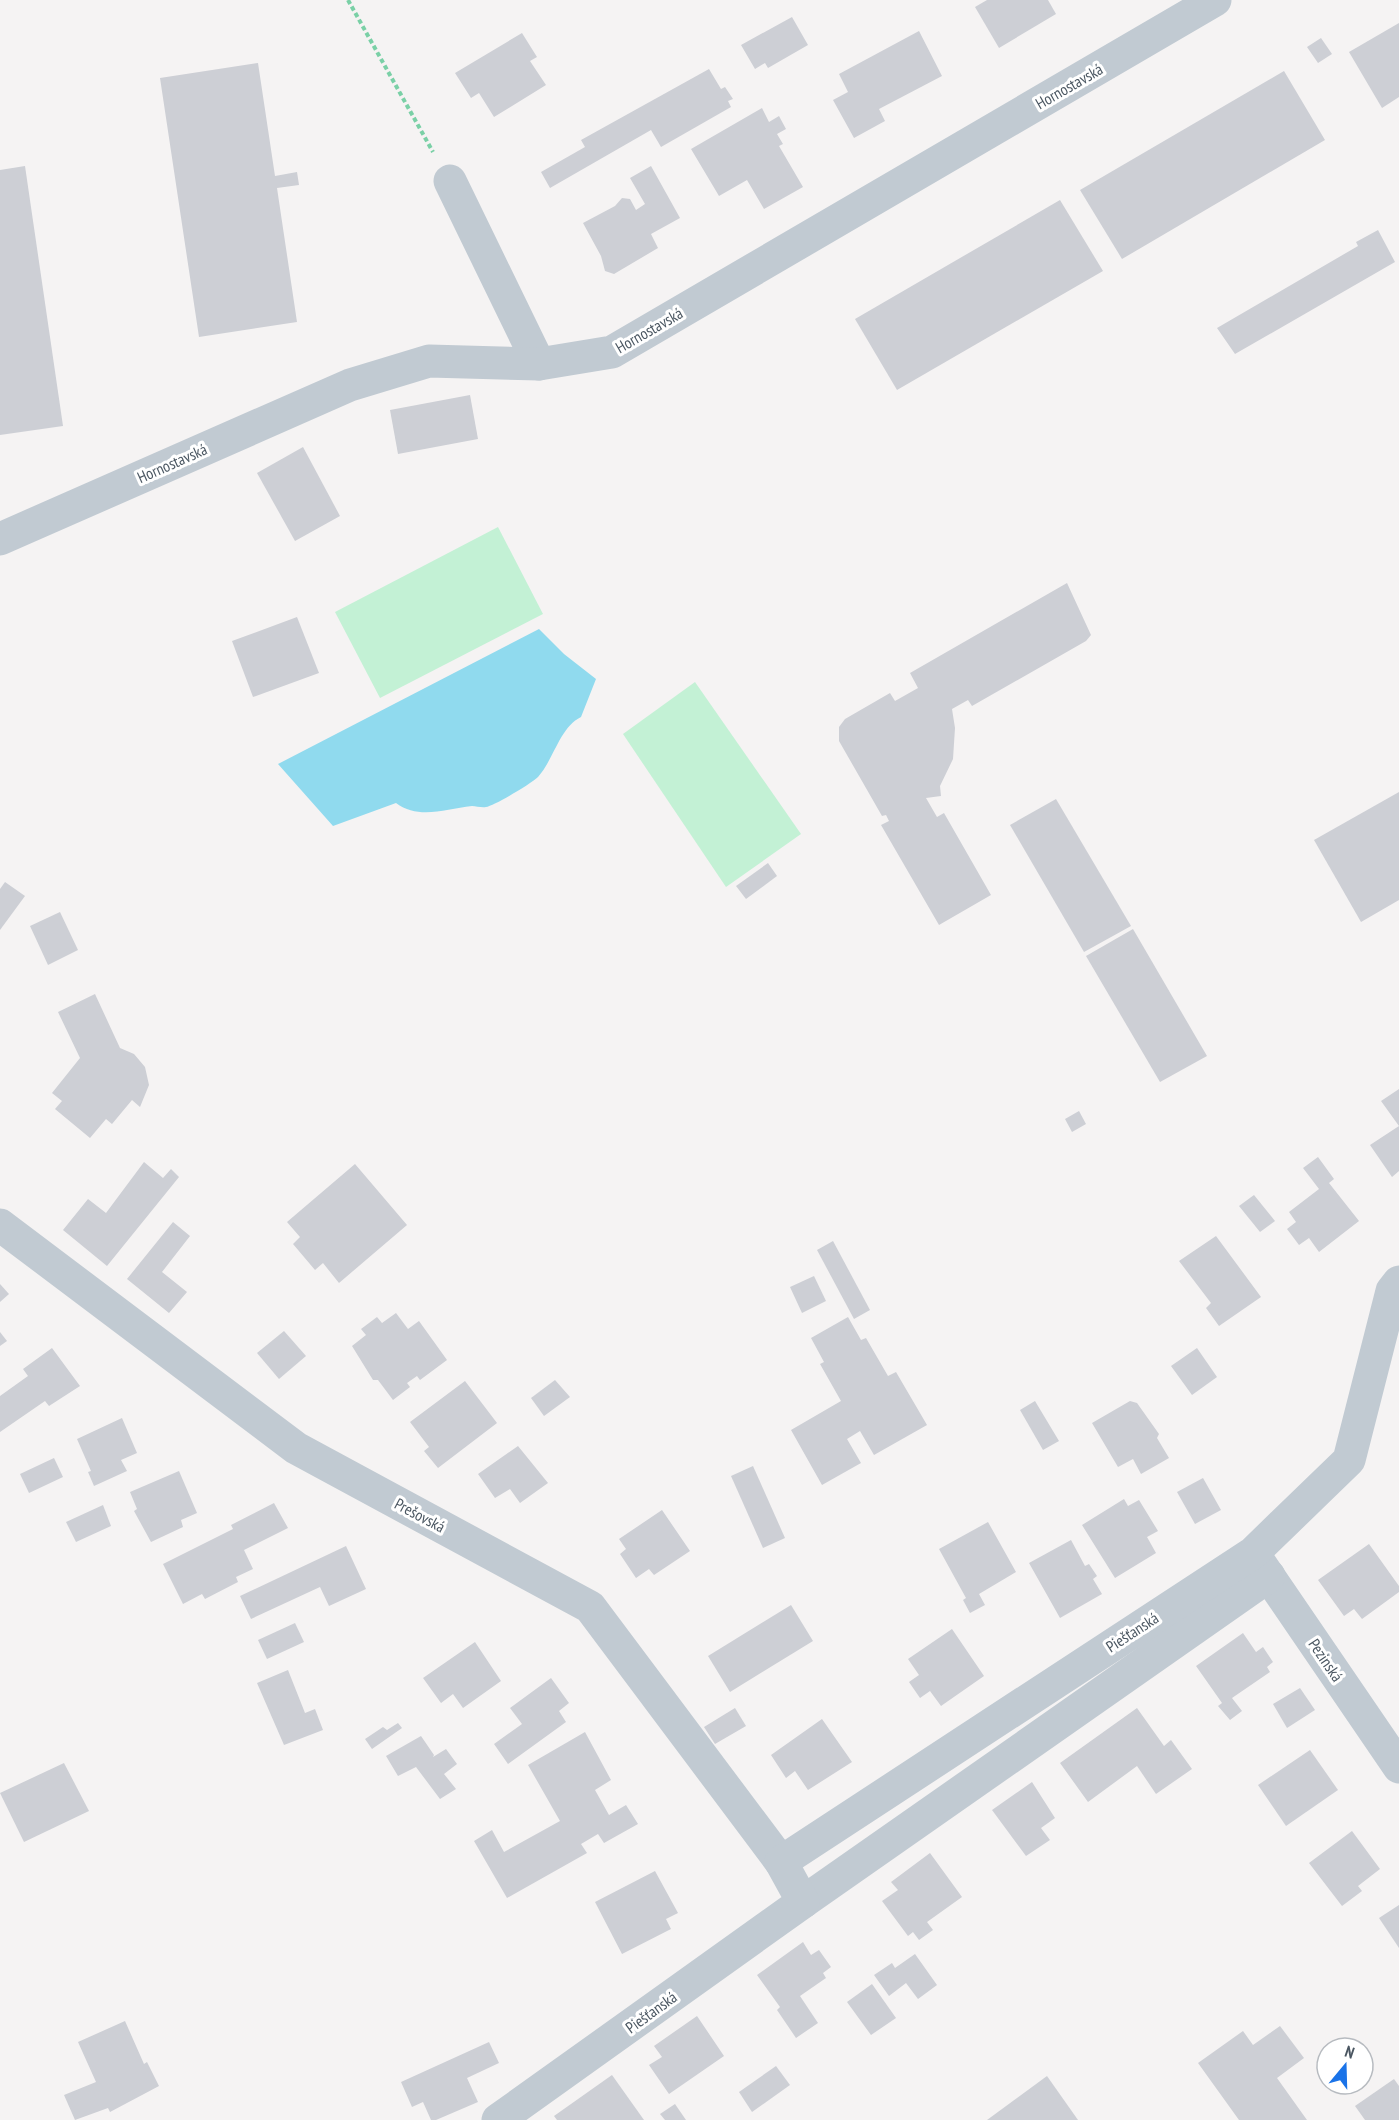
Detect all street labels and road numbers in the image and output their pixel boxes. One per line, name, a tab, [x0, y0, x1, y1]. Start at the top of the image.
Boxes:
street label: Hornostavská	[1032, 59, 1106, 113]
street label: Hornostavská	[612, 303, 686, 357]
street label: Hornostavská	[134, 439, 210, 487]
street label: Prešovská	[391, 1493, 449, 1537]
street label: Piešťanská	[1102, 1608, 1162, 1656]
street label: Pezinská	[1304, 1635, 1348, 1685]
street label: Piešťanská	[621, 1987, 681, 2037]

